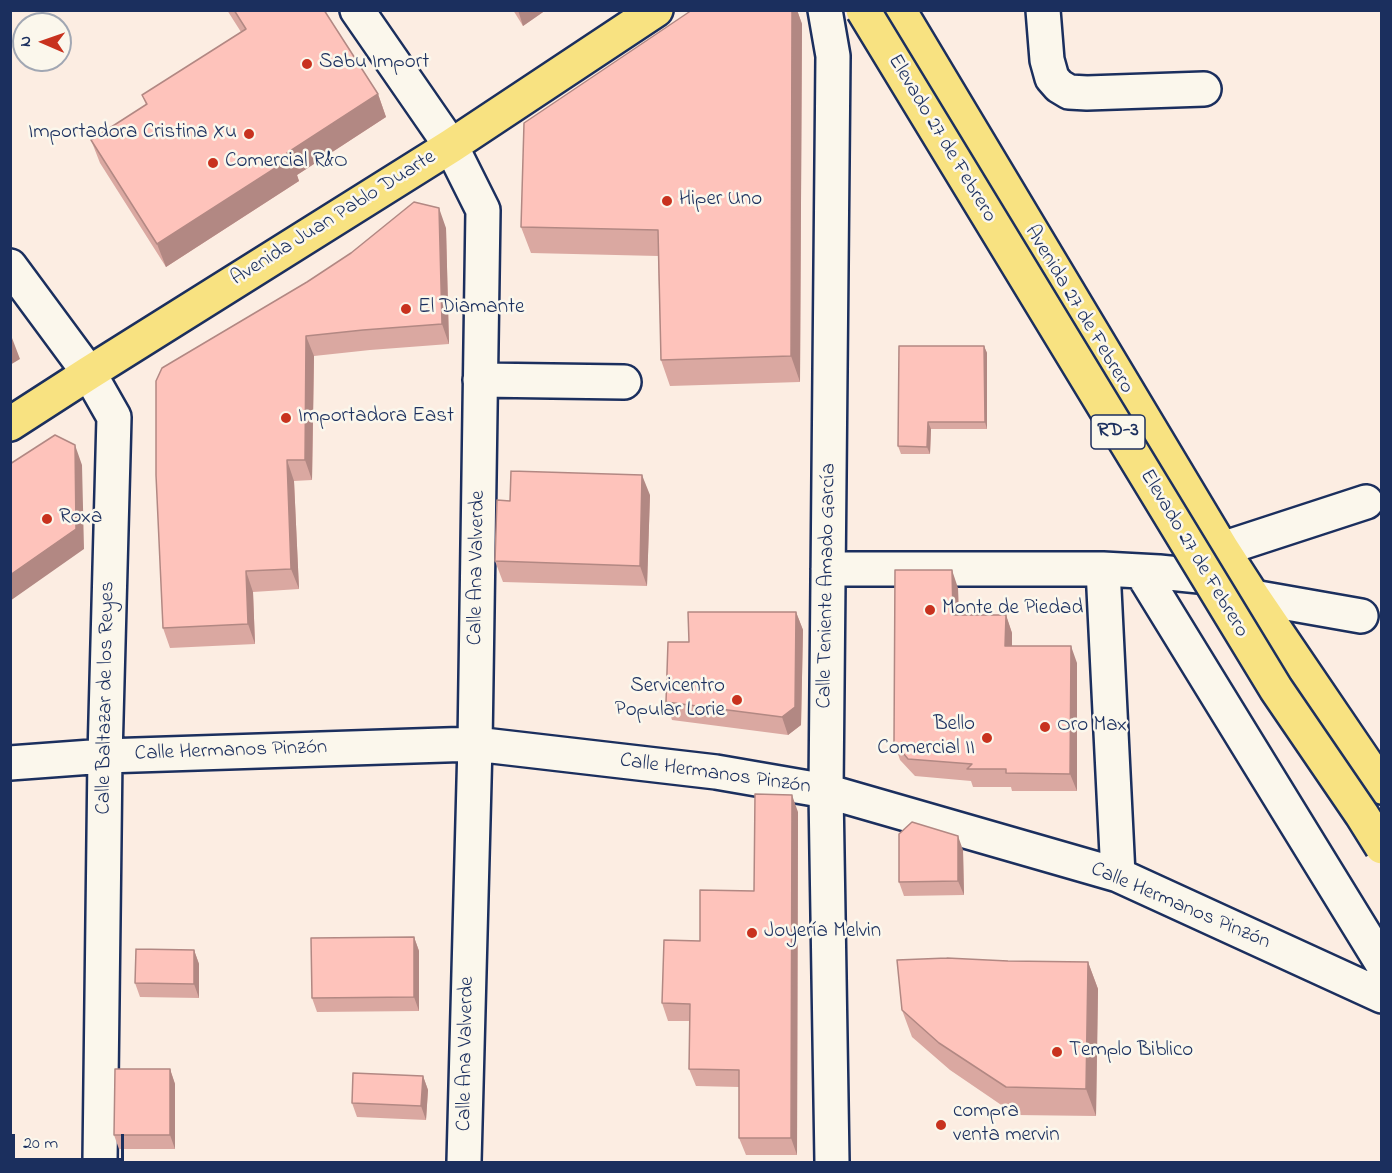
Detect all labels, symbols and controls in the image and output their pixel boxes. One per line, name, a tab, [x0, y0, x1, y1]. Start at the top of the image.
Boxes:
north arrow	[12, 12, 72, 72]
text: N	[14, 36, 38, 47]
place label: Sabu Import	[319, 51, 429, 77]
street label: Elevado 27 de Febrero	[881, 51, 1001, 227]
marker: Sabu Import	[300, 57, 314, 71]
place label: Importadora Cristina Xu	[28, 121, 237, 147]
marker: Importadora Cristina Xu	[242, 127, 256, 141]
street label: Avenida Juan Pablo Duarte	[227, 146, 441, 292]
place label: Comercial R&O	[225, 150, 348, 176]
marker: Comercial R&O	[206, 156, 220, 170]
place label: Hiper Uno	[679, 188, 762, 214]
marker: Hiper Uno	[660, 194, 674, 208]
street label: Avenida 27 de Febrero	[1018, 221, 1138, 399]
place label: El Diamante	[418, 296, 524, 322]
marker: El Diamante	[399, 302, 413, 316]
place label: Importadora East	[298, 405, 454, 431]
marker: Importadora East	[279, 411, 293, 425]
road number: RD-3	[1091, 415, 1145, 449]
street label: Calle Teniente Amado García	[813, 463, 843, 709]
street label: Elevado 27 de Febrero	[1133, 466, 1253, 642]
street label: Calle Ana Valverde	[464, 490, 492, 646]
place label: Roxa	[59, 506, 102, 532]
marker: Roxa	[40, 512, 54, 526]
street label: Calle Baltazar de los Reyes	[92, 581, 122, 815]
place label: Monte de Piedad	[942, 597, 1083, 623]
marker: Monte de Piedad	[923, 603, 937, 617]
place label: Servicentro Popular Lorie	[615, 675, 725, 725]
marker: Servicentro Popular Lorie	[730, 693, 744, 707]
place label: Bello Comercial II	[877, 713, 975, 763]
place label: Oro Max	[1057, 714, 1127, 740]
marker: Oro Max	[1038, 720, 1052, 734]
marker: Bello Comercial II	[980, 731, 994, 745]
street label: Calle Hermanos Pinzón	[134, 736, 328, 768]
street label: Calle Hermanos Pinzón	[618, 749, 812, 801]
street label: Calle Hermanos Pinzón	[1086, 858, 1274, 956]
place label: Joyería Melvin	[764, 920, 881, 946]
marker: Joyería Melvin	[745, 926, 759, 940]
street label: Calle Ana Valverde	[453, 976, 481, 1132]
place label: Templo Biblico	[1069, 1039, 1193, 1065]
marker: Templo Biblico	[1050, 1045, 1064, 1059]
place label: compra venta mervin	[953, 1100, 1060, 1150]
marker: compra venta mervin	[934, 1118, 948, 1132]
scale bar	[15, 1122, 128, 1160]
text: 20 m	[23, 1131, 58, 1157]

